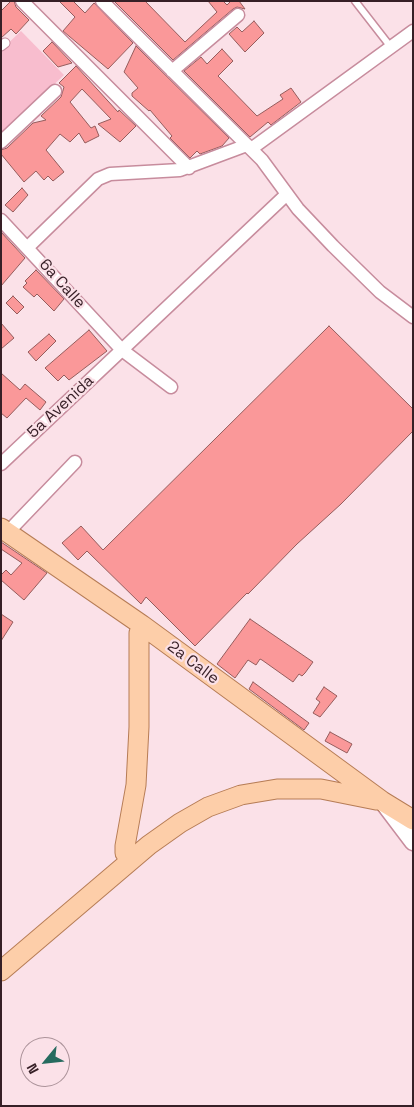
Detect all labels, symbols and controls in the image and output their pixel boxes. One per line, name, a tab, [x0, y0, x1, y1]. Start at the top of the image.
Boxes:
street label: 6a Calle	[35, 255, 89, 313]
street label: 5a Avenida	[24, 371, 98, 443]
street label: 2a Calle	[163, 637, 223, 689]
north arrow	[20, 1037, 70, 1087]
text: N	[22, 1060, 43, 1077]

